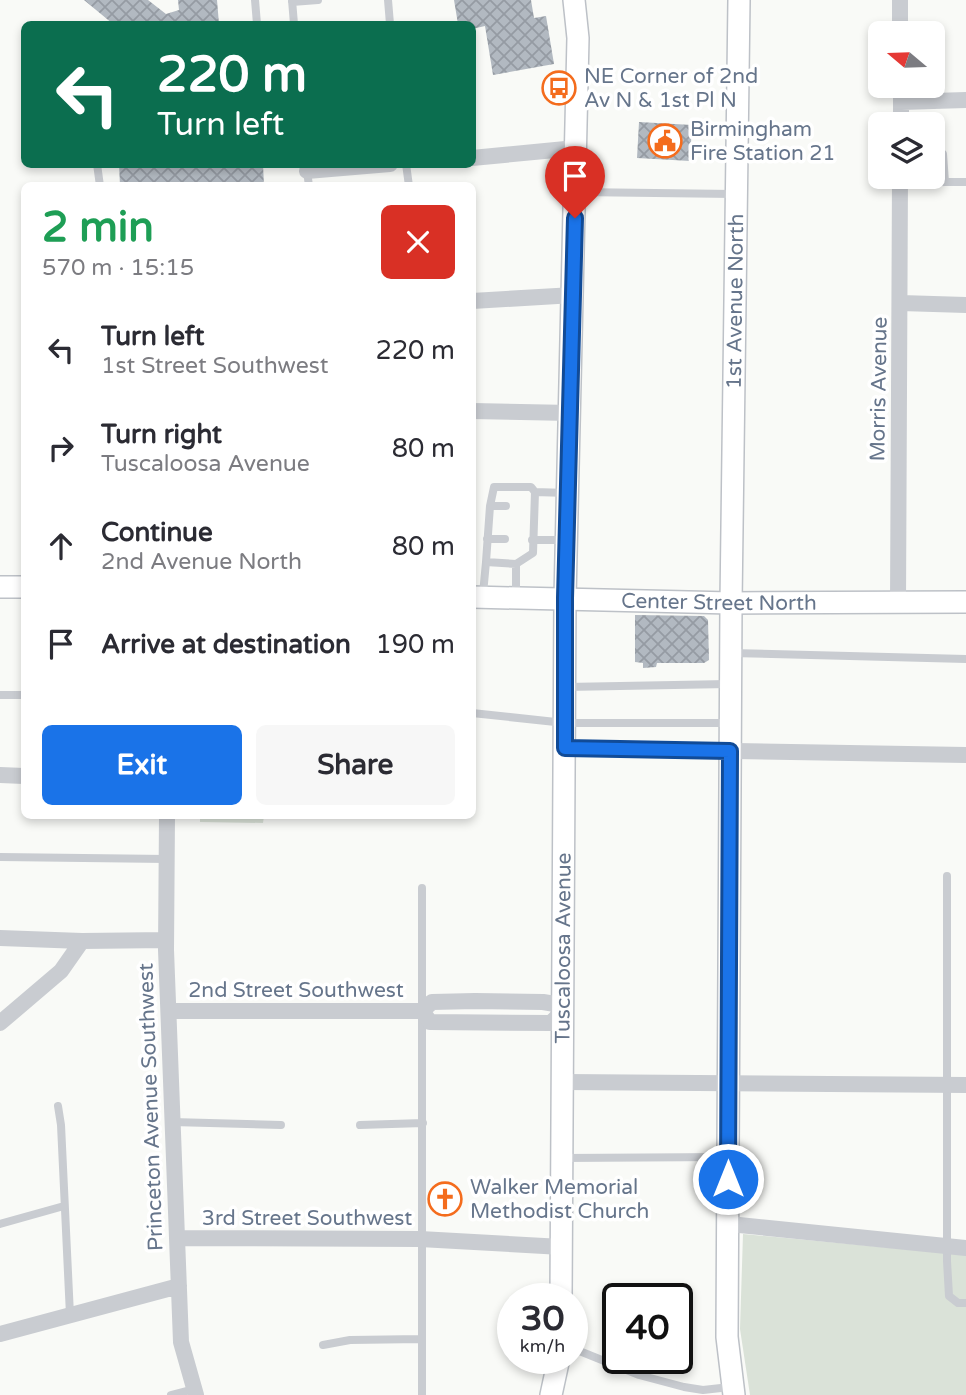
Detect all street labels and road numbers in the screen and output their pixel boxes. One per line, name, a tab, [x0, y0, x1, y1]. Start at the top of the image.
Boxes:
street label: 1st Avenue North	[721, 213, 749, 389]
street label: Morris Avenue	[865, 316, 893, 462]
street label: Center Street North	[621, 588, 817, 616]
street label: Tuscaloosa Avenue	[550, 852, 576, 1043]
street label: Princeton Avenue Southwest	[133, 963, 169, 1251]
street label: 2nd Street Southwest	[188, 978, 404, 1003]
street label: 3rd Street Southwest	[202, 1206, 412, 1231]

